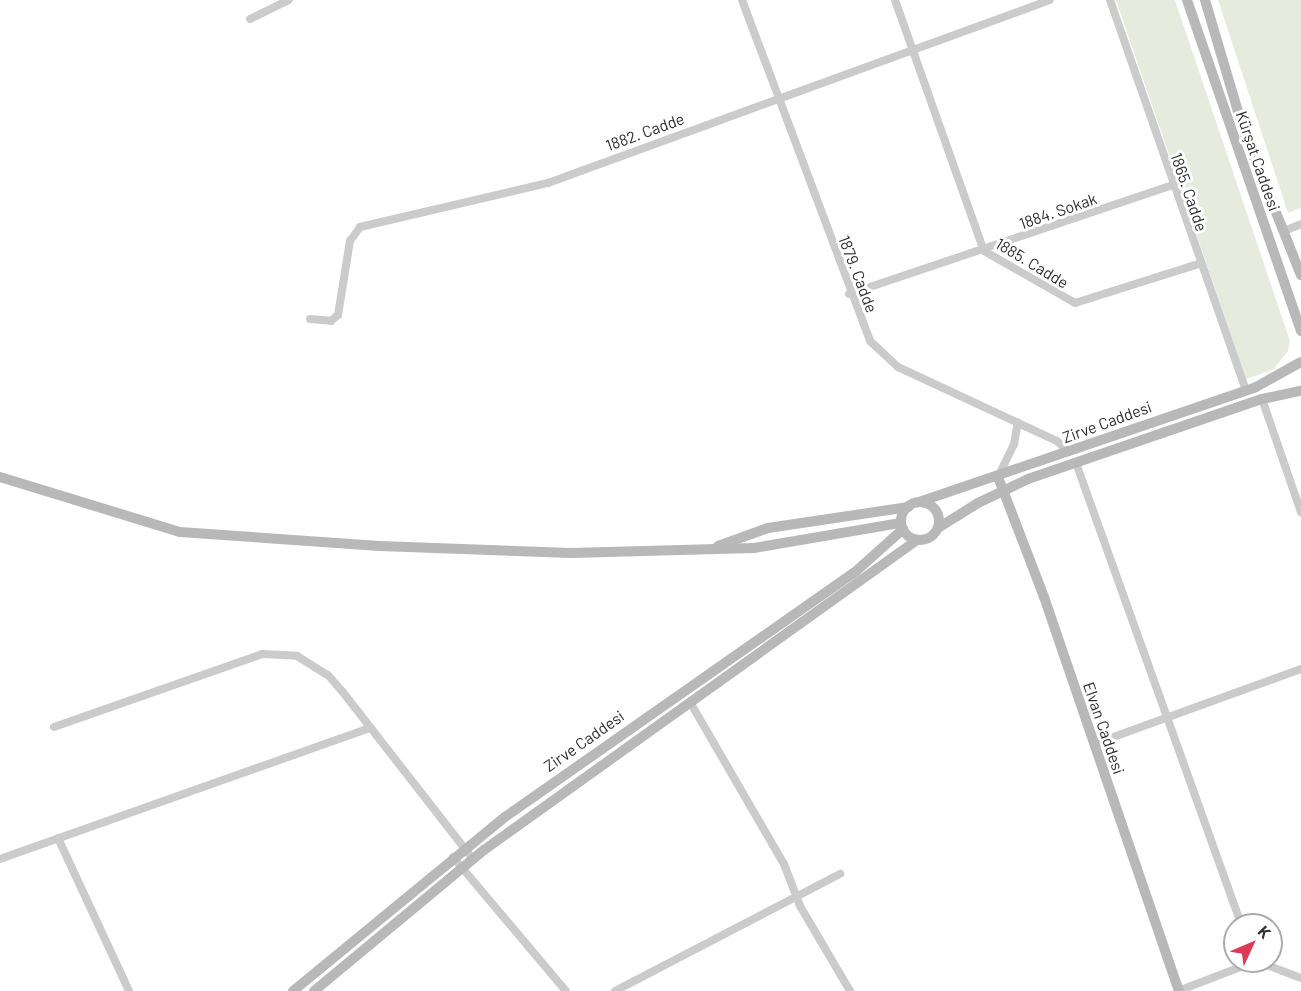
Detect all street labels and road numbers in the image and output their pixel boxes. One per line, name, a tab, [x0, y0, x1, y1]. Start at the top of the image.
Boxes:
street label: Kürşat Caddesi	[1232, 108, 1284, 214]
street label: 1882. Cadde	[603, 109, 687, 155]
street label: 1865. Cadde	[1167, 150, 1211, 234]
street label: 1884. Sokak	[1017, 189, 1099, 233]
street label: 1879. Cadde	[834, 233, 882, 315]
street label: 1885. Cadde	[992, 234, 1072, 292]
street label: Zirve Caddesi	[1060, 397, 1154, 447]
street label: Elvan Caddesi	[1079, 679, 1129, 777]
street label: Zirve Caddesi	[540, 706, 628, 776]

